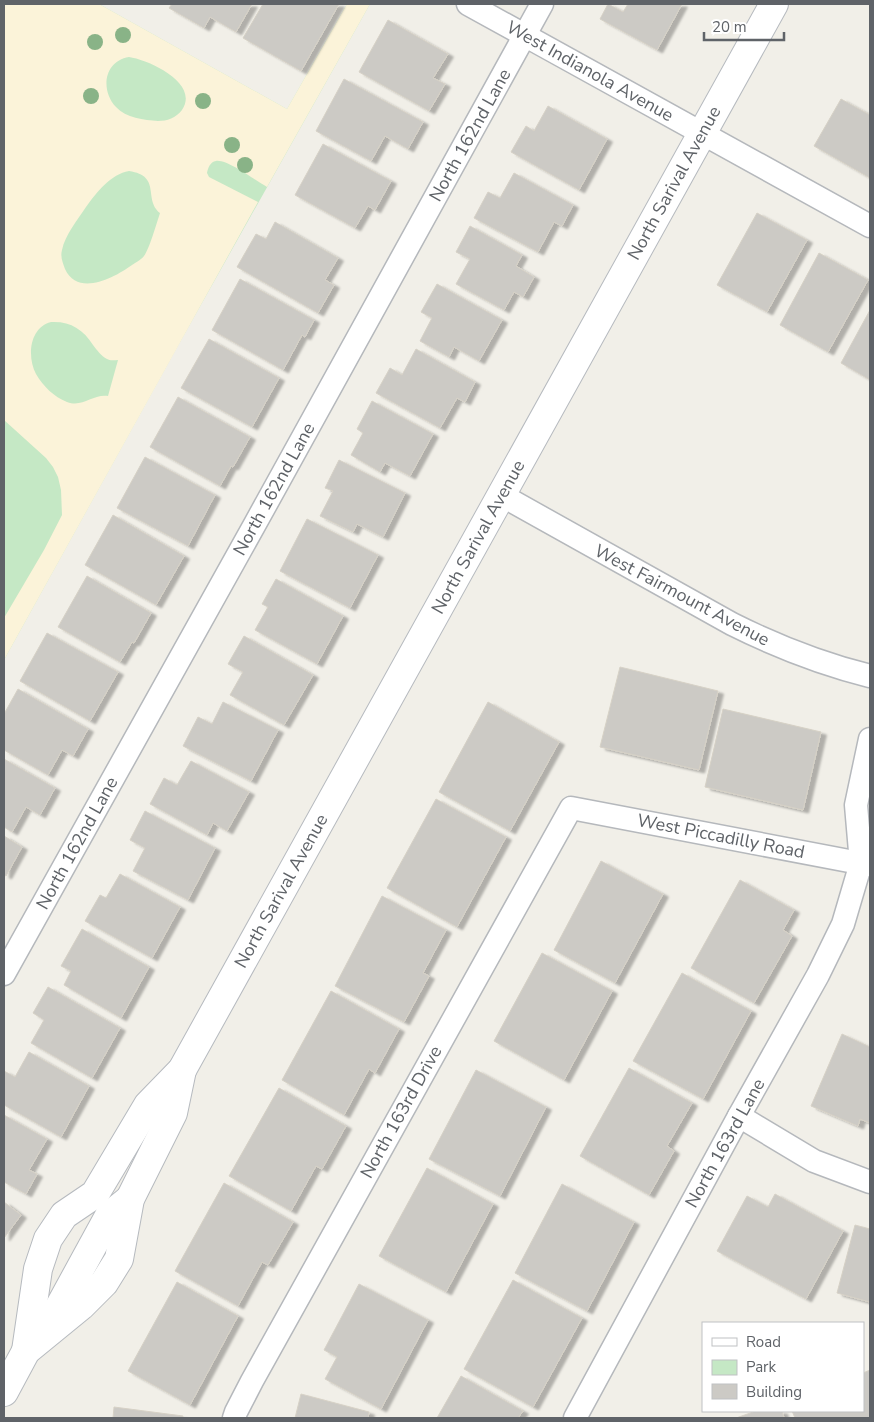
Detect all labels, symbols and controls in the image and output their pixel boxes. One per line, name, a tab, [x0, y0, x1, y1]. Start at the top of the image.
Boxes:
scale bar	[704, 10, 784, 42]
street label: West Indianola Avenue	[502, 15, 678, 127]
text: 20 m	[712, 17, 747, 37]
street label: North 162nd Lane	[424, 64, 516, 206]
street label: North Sarival Avenue	[622, 102, 726, 264]
street label: North 162nd Lane	[228, 418, 320, 560]
street label: North Sarival Avenue	[426, 456, 530, 618]
street label: West Fairmount Avenue	[590, 539, 774, 651]
street label: North 162nd Lane	[31, 772, 123, 914]
street label: West Piccadilly Road	[635, 808, 807, 864]
street label: North Sarival Avenue	[229, 810, 333, 972]
street label: North 163rd Drive	[355, 1041, 447, 1183]
street label: North 163rd Lane	[680, 1074, 770, 1212]
legend	[702, 1322, 864, 1412]
text: Road	[746, 1332, 781, 1352]
text: Park	[746, 1357, 776, 1377]
text: Building	[746, 1382, 802, 1402]

